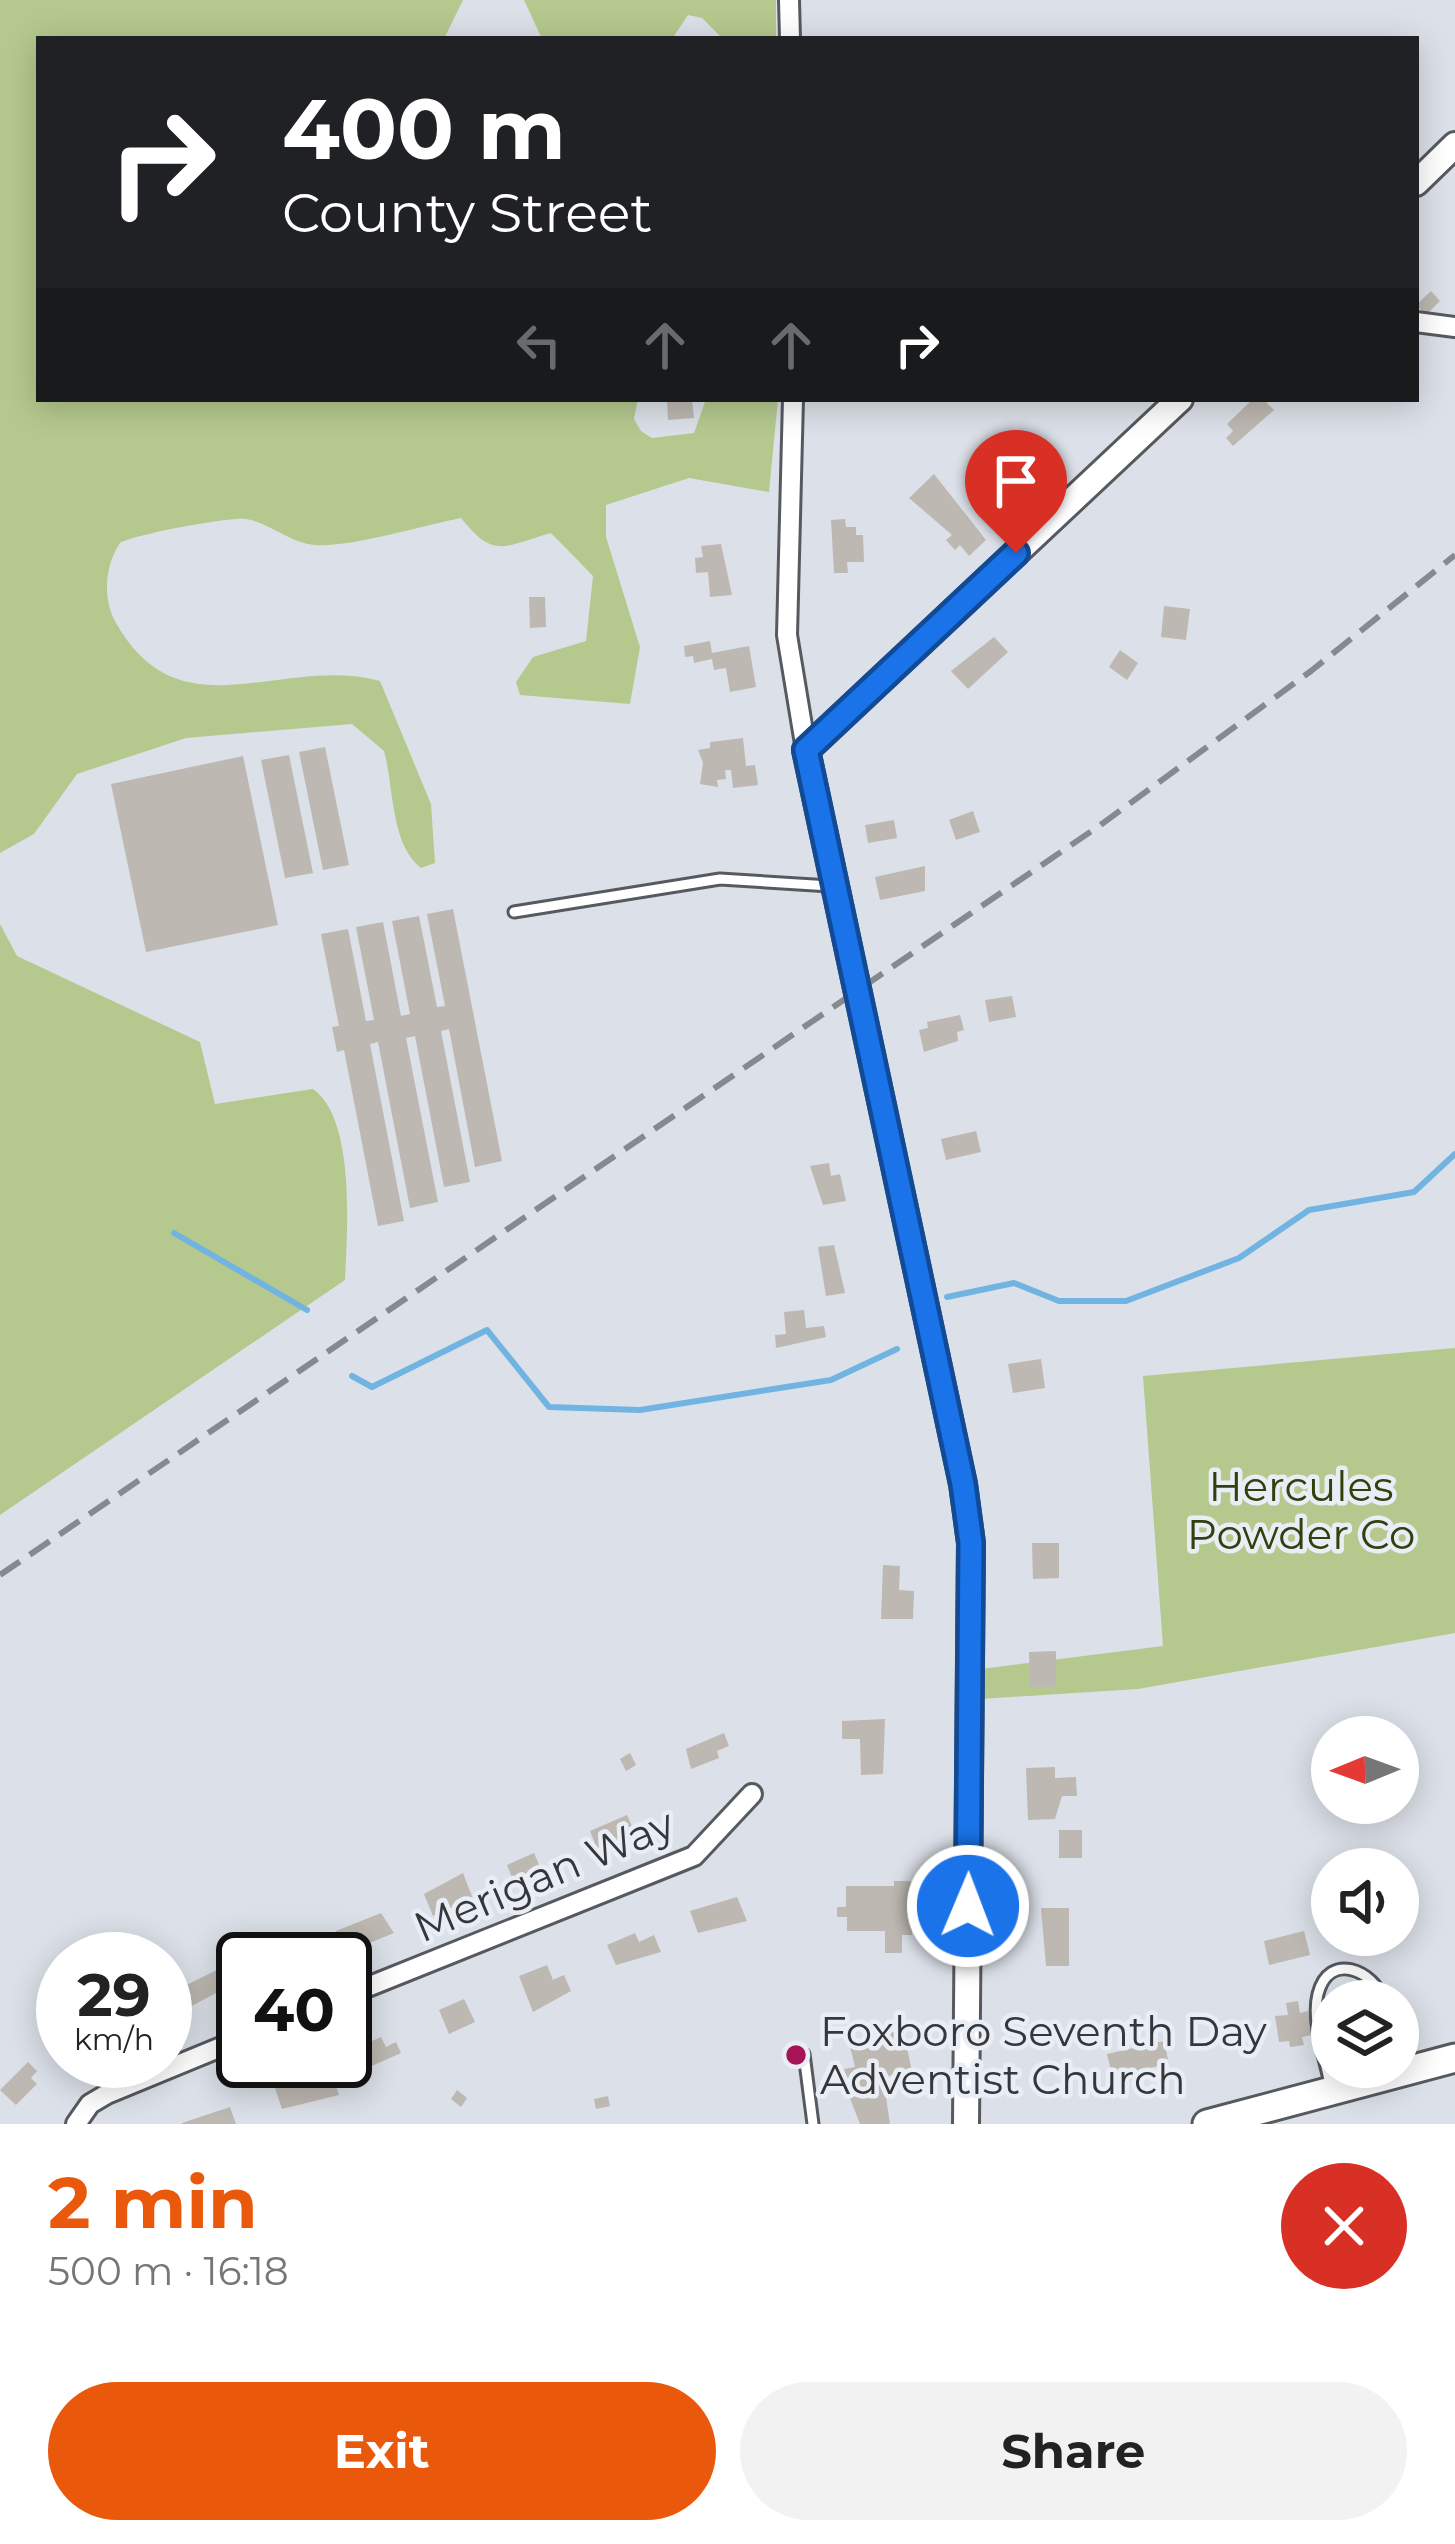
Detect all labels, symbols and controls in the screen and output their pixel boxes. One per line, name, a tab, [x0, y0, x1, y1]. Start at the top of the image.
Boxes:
text: 400 m	[282, 78, 566, 180]
icon: right	[84, 84, 240, 240]
text: County Street	[282, 180, 652, 246]
icon: left	[506, 312, 572, 378]
icon: ahead	[632, 312, 698, 378]
icon: ahead	[758, 312, 824, 378]
icon: right	[884, 312, 950, 378]
pin	[965, 430, 1067, 553]
icon: arrive	[983, 448, 1049, 514]
park label: Hercules Powder Co	[1187, 1460, 1415, 1560]
north arrow	[1311, 1716, 1419, 1824]
map controls	[1311, 1716, 1419, 2088]
street label: Merigan Way	[406, 1797, 682, 1953]
position arrow	[905, 1843, 1031, 1969]
button: sound	[1311, 1848, 1419, 1956]
speed limit sign: 40	[216, 1932, 372, 2088]
text: 29	[77, 1958, 151, 2031]
button: layers	[1311, 1980, 1419, 2088]
place label: Foxboro Seventh Day Adventist Church	[820, 2005, 1267, 2105]
text: km/h	[74, 2021, 154, 2058]
marker: Foxboro Seventh Day Adventist Church	[783, 2042, 809, 2068]
text: 2 min	[48, 2158, 258, 2246]
button: close	[1281, 2163, 1407, 2289]
text: 500 m · 16:18	[48, 2247, 289, 2295]
button: Exit	[48, 2382, 716, 2520]
button: Share	[740, 2382, 1407, 2520]

